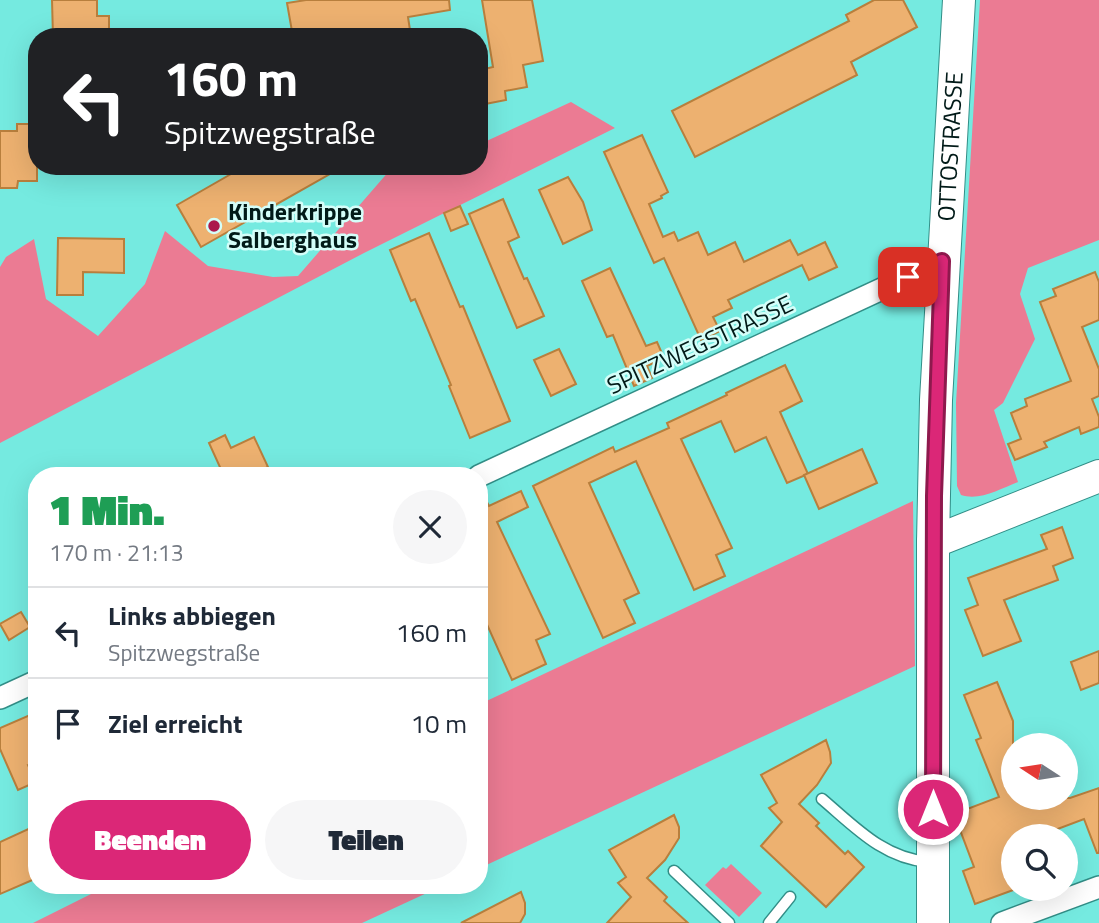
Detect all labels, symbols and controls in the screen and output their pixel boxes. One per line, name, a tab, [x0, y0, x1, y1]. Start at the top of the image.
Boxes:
text: 160 m	[164, 40, 298, 115]
icon: left	[49, 56, 140, 147]
street label: OTTOSTRASSE	[927, 71, 972, 222]
text: Spitzwegstraße	[164, 108, 376, 156]
place label: Kinderkrippe Salberghaus	[228, 193, 362, 257]
marker: Kinderkrippe Salberghaus	[206, 218, 222, 234]
pin	[878, 247, 938, 307]
icon: arrive	[889, 258, 927, 296]
street label: SPITZWEGSTRASSE	[601, 285, 798, 403]
text: 1 Min.	[49, 477, 165, 541]
button: close	[393, 490, 467, 564]
text: 170 m · 21:13	[49, 535, 184, 570]
text: Links abbiegen	[108, 596, 276, 635]
text: 160 m	[396, 613, 467, 652]
icon: left	[49, 614, 87, 652]
text: Spitzwegstraße	[108, 635, 260, 670]
text: Ziel erreicht	[108, 704, 243, 743]
text: 10 m	[410, 704, 467, 743]
icon: arrive	[49, 705, 87, 743]
north arrow	[1001, 733, 1078, 810]
map controls	[1001, 733, 1078, 901]
position arrow	[896, 772, 970, 846]
button: Beenden	[49, 800, 251, 880]
button: Teilen	[265, 800, 467, 880]
button: search	[1001, 824, 1078, 901]

